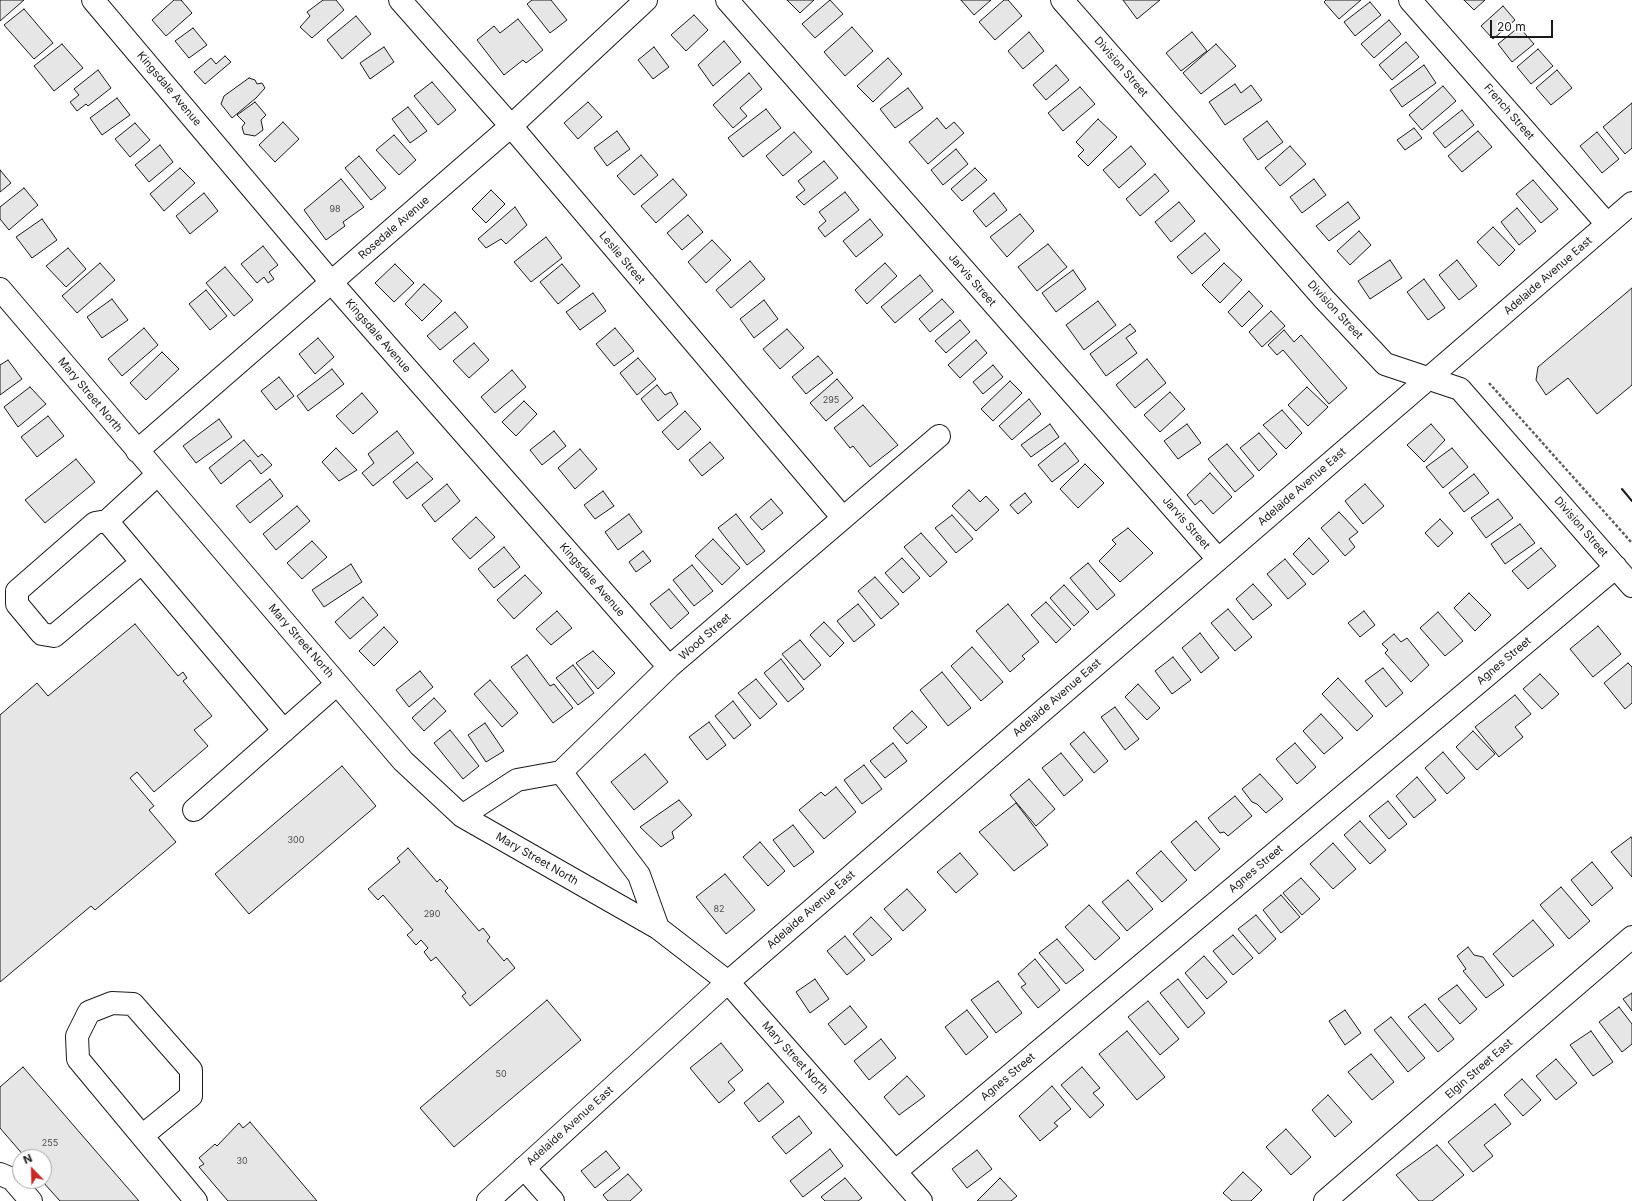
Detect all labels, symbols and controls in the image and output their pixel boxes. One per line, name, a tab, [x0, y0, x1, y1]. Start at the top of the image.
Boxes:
scale bar	[1492, 12, 1555, 38]
text: 20 m	[1497, 19, 1526, 34]
street label: Division Street	[1091, 34, 1151, 100]
street label: Kingsdale Avenue	[134, 49, 204, 129]
street label: French Street	[1481, 81, 1537, 143]
street label: Rosedale Avenue	[356, 194, 432, 262]
house number: 98	[329, 204, 341, 214]
street label: Leslie Street	[596, 229, 648, 287]
street label: Adelaide Avenue East	[1501, 234, 1595, 318]
street label: Jarvis Street	[946, 251, 998, 309]
street label: Division Street	[1305, 278, 1365, 342]
street label: Kingsdale Avenue	[343, 297, 413, 375]
street label: Mary Street North	[55, 355, 125, 435]
house number: 295	[823, 395, 839, 405]
street label: Adelaide Avenue East	[1255, 445, 1349, 529]
street label: Jarvis Street	[1160, 494, 1212, 552]
street label: Division Street	[1551, 494, 1611, 560]
street label: Kingsdale Avenue	[557, 541, 627, 619]
street label: Mary Street North	[265, 602, 337, 680]
street label: Wood Street	[676, 611, 734, 663]
street label: Agnes Street	[1474, 634, 1534, 688]
street label: Adelaide Avenue East	[1010, 656, 1104, 740]
street label: Mary Street North	[493, 830, 581, 888]
house number: 300	[288, 835, 304, 845]
street label: Agnes Street	[1226, 842, 1286, 896]
street label: Adelaide Avenue East	[764, 868, 858, 952]
house number: 82	[713, 904, 725, 914]
house number: 290	[424, 909, 440, 919]
street label: Mary Street North	[759, 1019, 831, 1097]
street label: Elgin Street East	[1443, 1036, 1515, 1102]
street label: Agnes Street	[978, 1050, 1038, 1104]
house number: 50	[495, 1069, 507, 1079]
street label: Adelaide Avenue East	[524, 1083, 616, 1169]
house number: 255	[42, 1138, 58, 1148]
north arrow	[12, 1149, 52, 1189]
text: N	[21, 1151, 34, 1167]
house number: 30	[236, 1156, 248, 1166]

